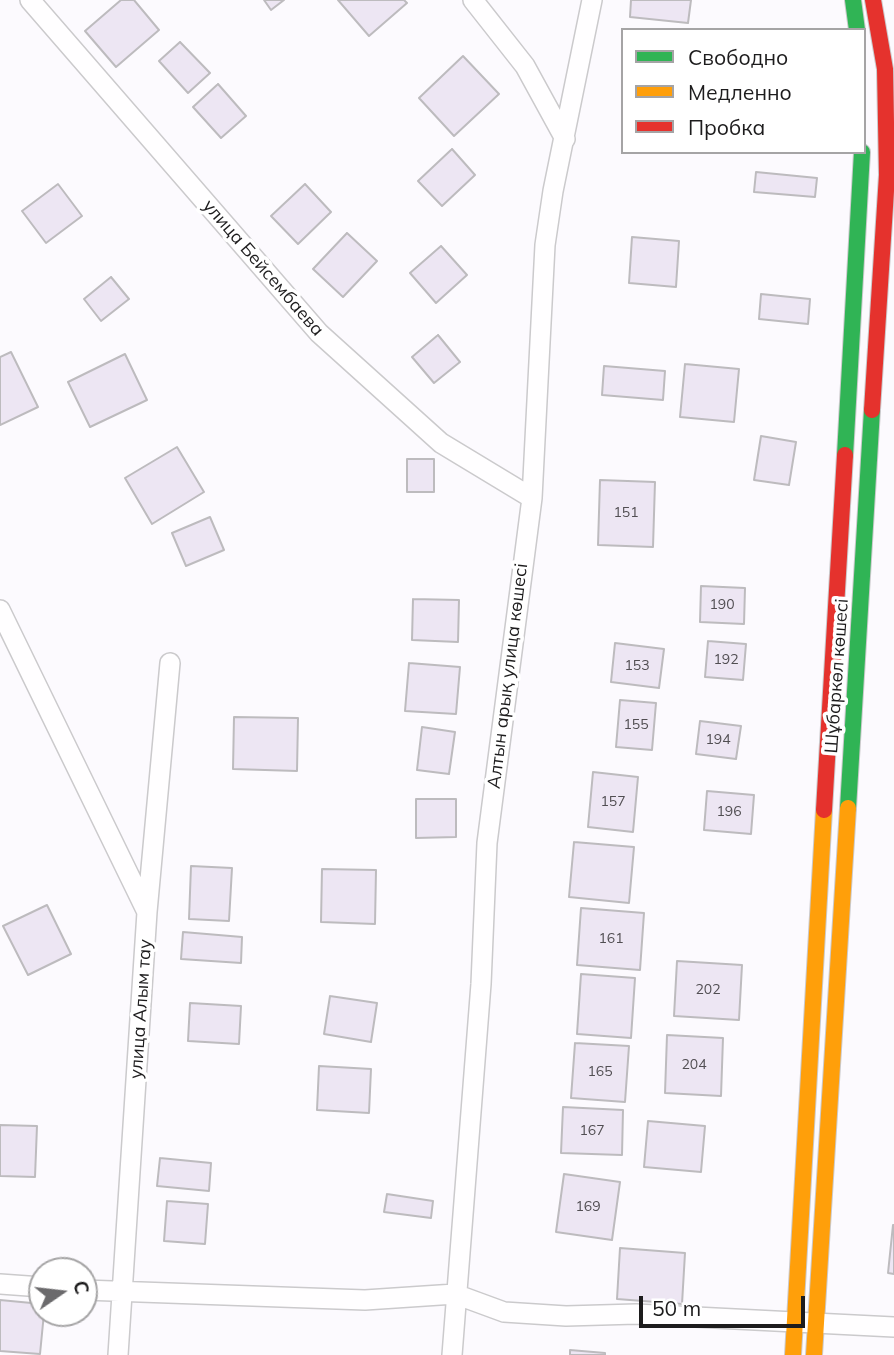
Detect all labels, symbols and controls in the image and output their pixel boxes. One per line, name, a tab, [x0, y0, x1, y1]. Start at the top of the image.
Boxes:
legend	[621, 28, 866, 154]
text: Свободно	[688, 44, 788, 70]
text: Медленно	[688, 79, 792, 105]
text: Пробка	[688, 114, 765, 140]
street label: улица Бейсембаева	[198, 195, 328, 341]
house number: 151	[613, 505, 639, 521]
street label: Алтын арық улица көшесі	[483, 562, 533, 790]
house number: 190	[709, 597, 735, 613]
street label: Шұбаркөл көшесі	[821, 598, 853, 754]
house number: 192	[713, 652, 739, 668]
house number: 153	[624, 658, 650, 674]
house number: 155	[623, 717, 649, 733]
house number: 194	[705, 732, 731, 748]
house number: 157	[600, 794, 626, 810]
house number: 196	[716, 804, 742, 820]
house number: 161	[598, 931, 624, 947]
street label: улица Алым тау	[125, 938, 157, 1080]
house number: 202	[695, 982, 721, 998]
house number: 204	[681, 1057, 707, 1073]
house number: 165	[587, 1064, 613, 1080]
house number: 167	[579, 1123, 605, 1139]
house number: 169	[575, 1199, 601, 1215]
north arrow	[28, 1257, 98, 1327]
text: С	[68, 1278, 95, 1297]
scale bar	[642, 1282, 808, 1326]
text: 50 m	[652, 1295, 701, 1321]

